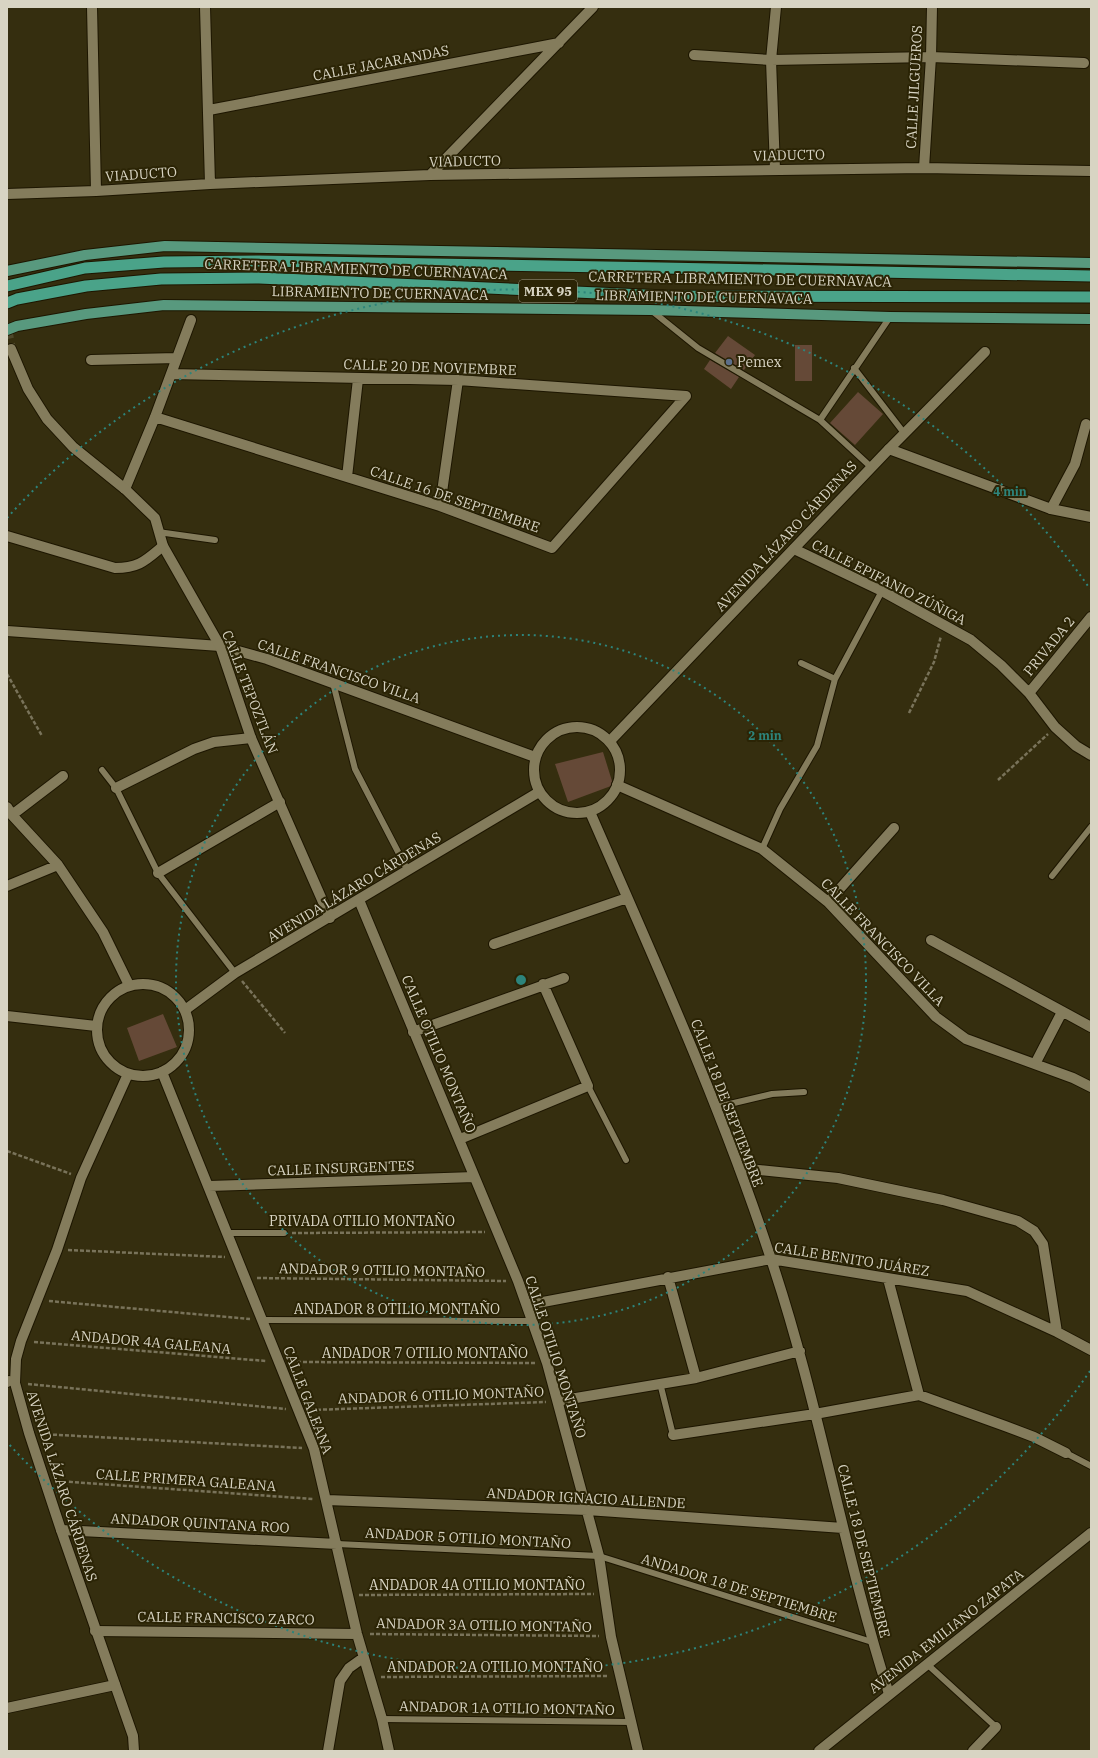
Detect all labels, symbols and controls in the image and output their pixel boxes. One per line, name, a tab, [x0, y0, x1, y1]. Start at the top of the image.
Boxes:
street label: CALLE JILGUEROS	[902, 25, 926, 149]
street label: CALLE JACARANDAS	[311, 41, 451, 85]
street label: VIADUCTO	[753, 145, 825, 165]
street label: VIADUCTO	[429, 151, 501, 171]
street label: VIADUCTO	[104, 163, 178, 185]
street label: CARRETERA LIBRAMIENTO DE CUERNAVACA	[204, 255, 508, 283]
street label: CARRETERA LIBRAMIENTO DE CUERNAVACA	[588, 267, 892, 291]
road number: MEX 95	[519, 280, 577, 302]
street label: LIBRAMIENTO DE CUERNAVACA	[271, 282, 489, 304]
street label: LIBRAMIENTO DE CUERNAVACA	[595, 286, 813, 308]
place label: Pemex	[737, 353, 782, 371]
street label: CALLE 20 DE NOVIEMBRE	[343, 355, 517, 379]
marker: Pemex	[724, 357, 734, 367]
street label: AVENIDA LÁZARO CÁRDENAS	[711, 456, 861, 615]
street label: CALLE 16 DE SEPTIEMBRE	[368, 461, 542, 537]
text: 4 min	[993, 484, 1027, 499]
street label: CALLE EPIFANIO ZÚÑIGA	[809, 534, 970, 629]
street label: PRIVADA 2	[1019, 612, 1079, 680]
street label: CALLE TEPOZTLÁN	[218, 627, 283, 756]
street label: CALLE FRANCISCO VILLA	[255, 635, 423, 707]
text: 2 min	[748, 728, 782, 743]
street label: AVENIDA LÁZARO CÁRDENAS	[263, 827, 444, 946]
street label: CALLE FRANCISCO VILLA	[817, 874, 949, 1010]
street label: CALLE OTILIO MONTAÑO	[398, 972, 480, 1136]
centre of rings	[514, 973, 528, 987]
street label: CALLE 18 DE SEPTIEMBRE	[687, 1017, 767, 1190]
street label: CALLE INSURGENTES	[267, 1156, 415, 1180]
street label: PRIVADA OTILIO MONTAÑO	[269, 1212, 455, 1230]
street label: CALLE BENITO JUÁREZ	[773, 1237, 931, 1280]
street label: ANDADOR 9 OTILIO MONTAÑO	[279, 1259, 485, 1281]
street label: CALLE OTILIO MONTAÑO	[521, 1274, 591, 1440]
street label: ANDADOR 8 OTILIO MONTAÑO	[294, 1300, 500, 1318]
street label: ANDADOR 4A GALEANA	[70, 1326, 232, 1358]
street label: CALLE GALEANA	[279, 1343, 337, 1457]
street label: ANDADOR 7 OTILIO MONTAÑO	[322, 1344, 528, 1362]
street label: ANDADOR 6 OTILIO MONTAÑO	[338, 1382, 544, 1408]
street label: AVENIDA LÁZARO CÁRDENAS	[23, 1388, 102, 1584]
street label: CALLE 18 DE SEPTIEMBRE	[834, 1462, 894, 1640]
street label: CALLE PRIMERA GALEANA	[95, 1465, 277, 1495]
street label: ANDADOR IGNACIO ALLENDE	[486, 1484, 686, 1512]
street label: ANDADOR QUINTANA ROO	[110, 1509, 290, 1537]
street label: ANDADOR 5 OTILIO MONTAÑO	[365, 1524, 571, 1552]
street label: ANDADOR 18 DE SEPTIEMBRE	[639, 1550, 839, 1626]
street label: AVENIDA EMILIANO ZAPATA	[865, 1565, 1027, 1697]
street label: ANDADOR 4A OTILIO MONTAÑO	[369, 1576, 585, 1594]
street label: CALLE FRANCISCO ZARCO	[137, 1607, 315, 1629]
street label: ANDADOR 3A OTILIO MONTAÑO	[376, 1614, 592, 1636]
street label: ANDADOR 2A OTILIO MONTAÑO	[387, 1658, 603, 1676]
street label: ANDADOR 1A OTILIO MONTAÑO	[399, 1697, 615, 1719]

